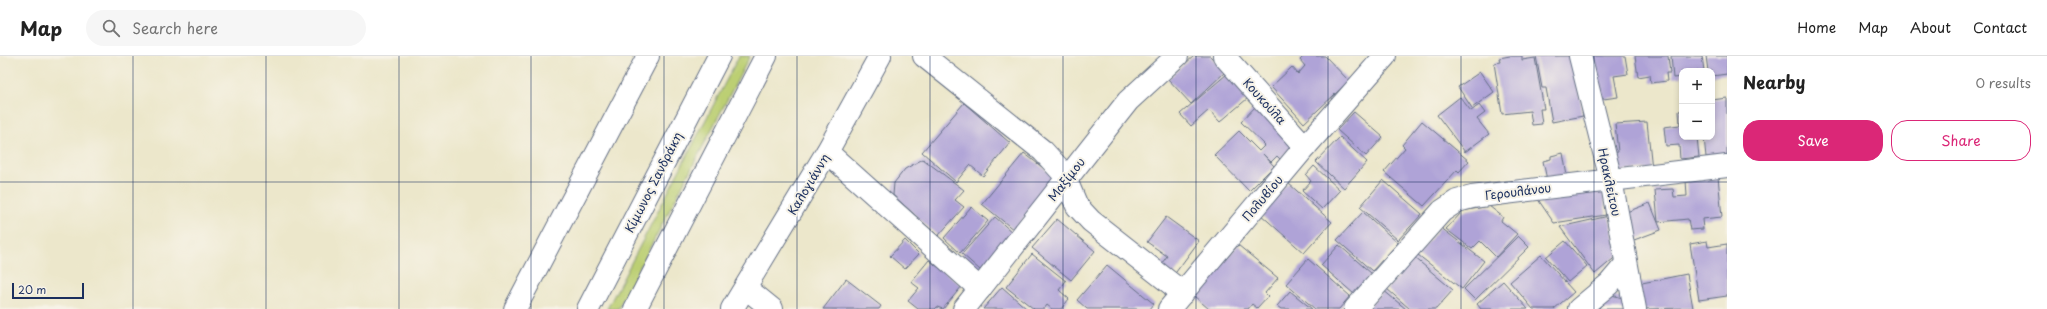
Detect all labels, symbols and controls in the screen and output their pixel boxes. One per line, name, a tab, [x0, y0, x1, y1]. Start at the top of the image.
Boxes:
search box	[86, 10, 366, 46]
text: Map	[20, 14, 62, 42]
text: Search here	[132, 16, 218, 39]
icon: search	[100, 17, 122, 39]
text: Home	[1797, 17, 1836, 38]
text: Map	[1858, 17, 1888, 38]
text: About	[1910, 17, 1951, 38]
text: Contact	[1973, 17, 2027, 38]
map controls	[1679, 68, 1715, 140]
button: +	[1679, 68, 1715, 104]
text: Nearby	[1743, 69, 1805, 95]
text: 0 results	[1976, 73, 2031, 92]
street label: Κουκούλα	[1239, 74, 1291, 128]
button: −	[1679, 104, 1715, 140]
button: Save	[1743, 120, 1883, 161]
button: Share	[1891, 120, 2031, 161]
street label: Κίμωνος Σανδράκη	[620, 128, 686, 236]
street label: Ηρακλείτου	[1594, 146, 1626, 218]
street label: Καλογιάννη	[783, 150, 833, 218]
street label: Μαξίμου	[1043, 153, 1089, 205]
street label: Πολυβίου	[1237, 171, 1287, 225]
street label: Γερουλάνου	[1484, 178, 1552, 204]
scale bar	[12, 281, 84, 300]
text: 20 m	[18, 281, 46, 298]

